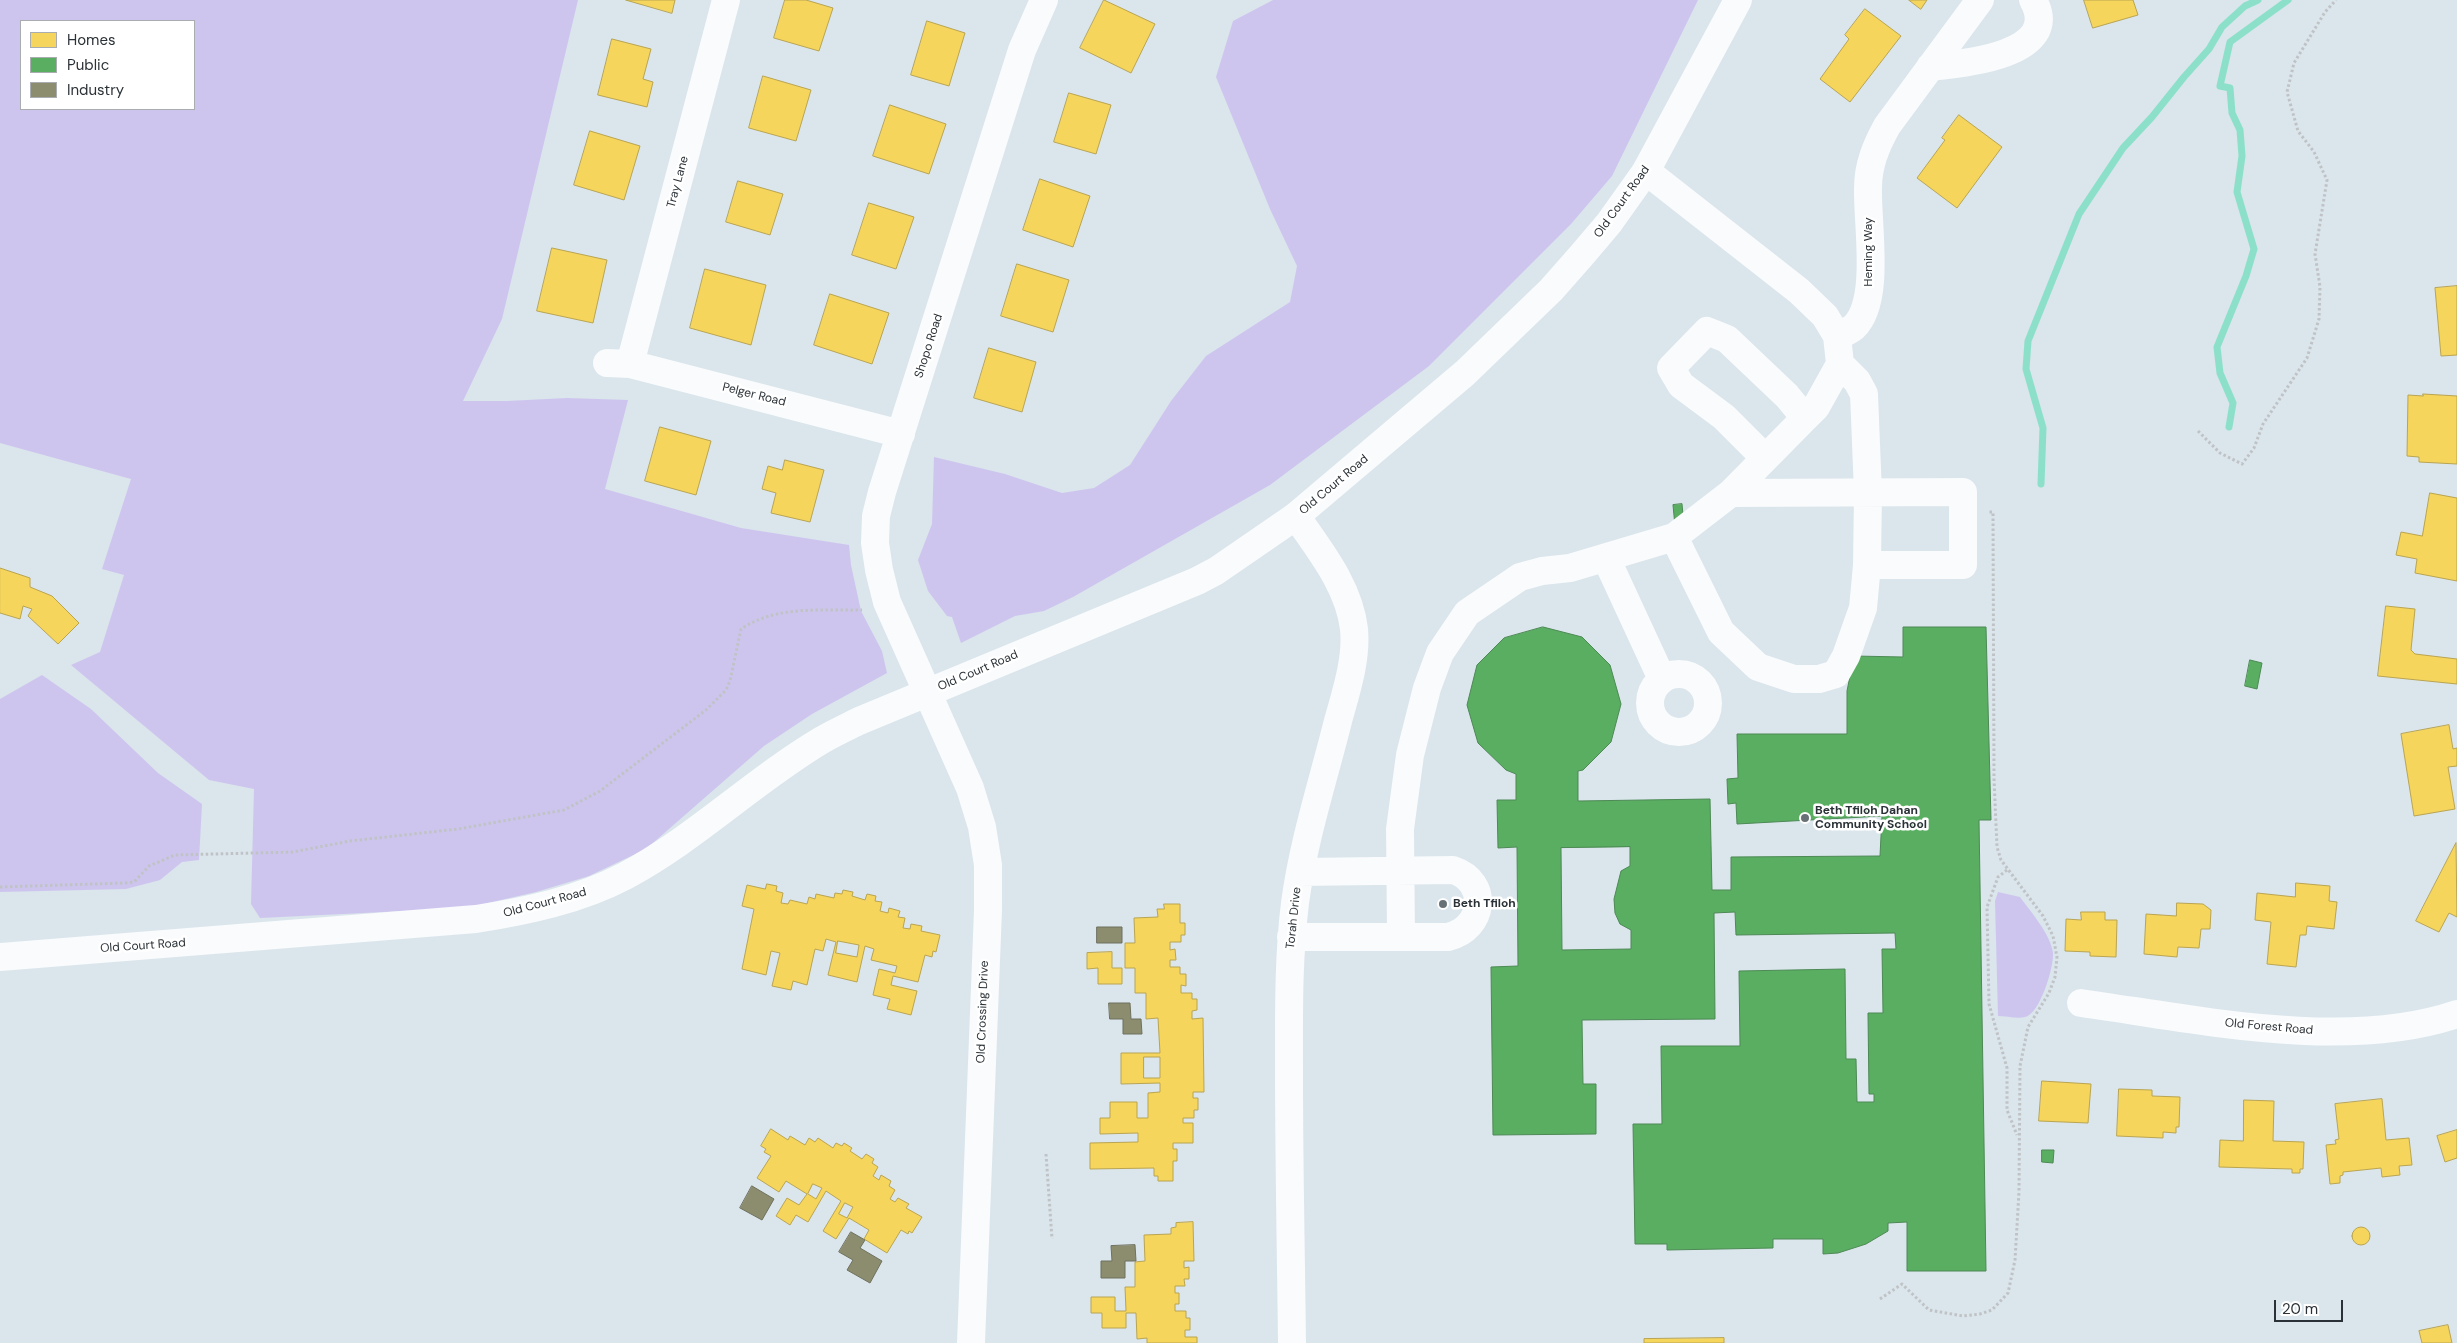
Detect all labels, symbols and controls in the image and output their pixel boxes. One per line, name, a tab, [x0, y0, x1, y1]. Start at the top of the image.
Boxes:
legend	[20, 20, 195, 110]
text: Homes	[67, 30, 116, 50]
text: Public	[67, 55, 109, 75]
text: Industry	[67, 80, 124, 100]
street label: Tray Lane	[664, 154, 692, 210]
street label: Old Court Road	[1591, 163, 1653, 241]
street label: Heming Way	[1862, 217, 1876, 287]
street label: Shopo Road	[912, 312, 946, 380]
street label: Pelger Road	[721, 380, 787, 410]
street label: Old Court Road	[1297, 452, 1371, 518]
street label: Old Court Road	[936, 648, 1020, 694]
place label: Beth Tfiloh Dahan Community School	[1815, 804, 1927, 832]
marker: Beth Tfiloh Dahan Community School	[1799, 812, 1811, 824]
street label: Old Court Road	[502, 885, 588, 921]
street label: Torah Drive	[1284, 886, 1304, 950]
place label: Beth Tfiloh	[1453, 897, 1516, 911]
marker: Beth Tfiloh	[1437, 898, 1449, 910]
street label: Old Court Road	[100, 936, 186, 956]
street label: Old Crossing Drive	[974, 960, 992, 1064]
street label: Old Forest Road	[2224, 1016, 2314, 1038]
scale bar	[2277, 1290, 2346, 1322]
text: 20 m	[2282, 1299, 2318, 1319]

